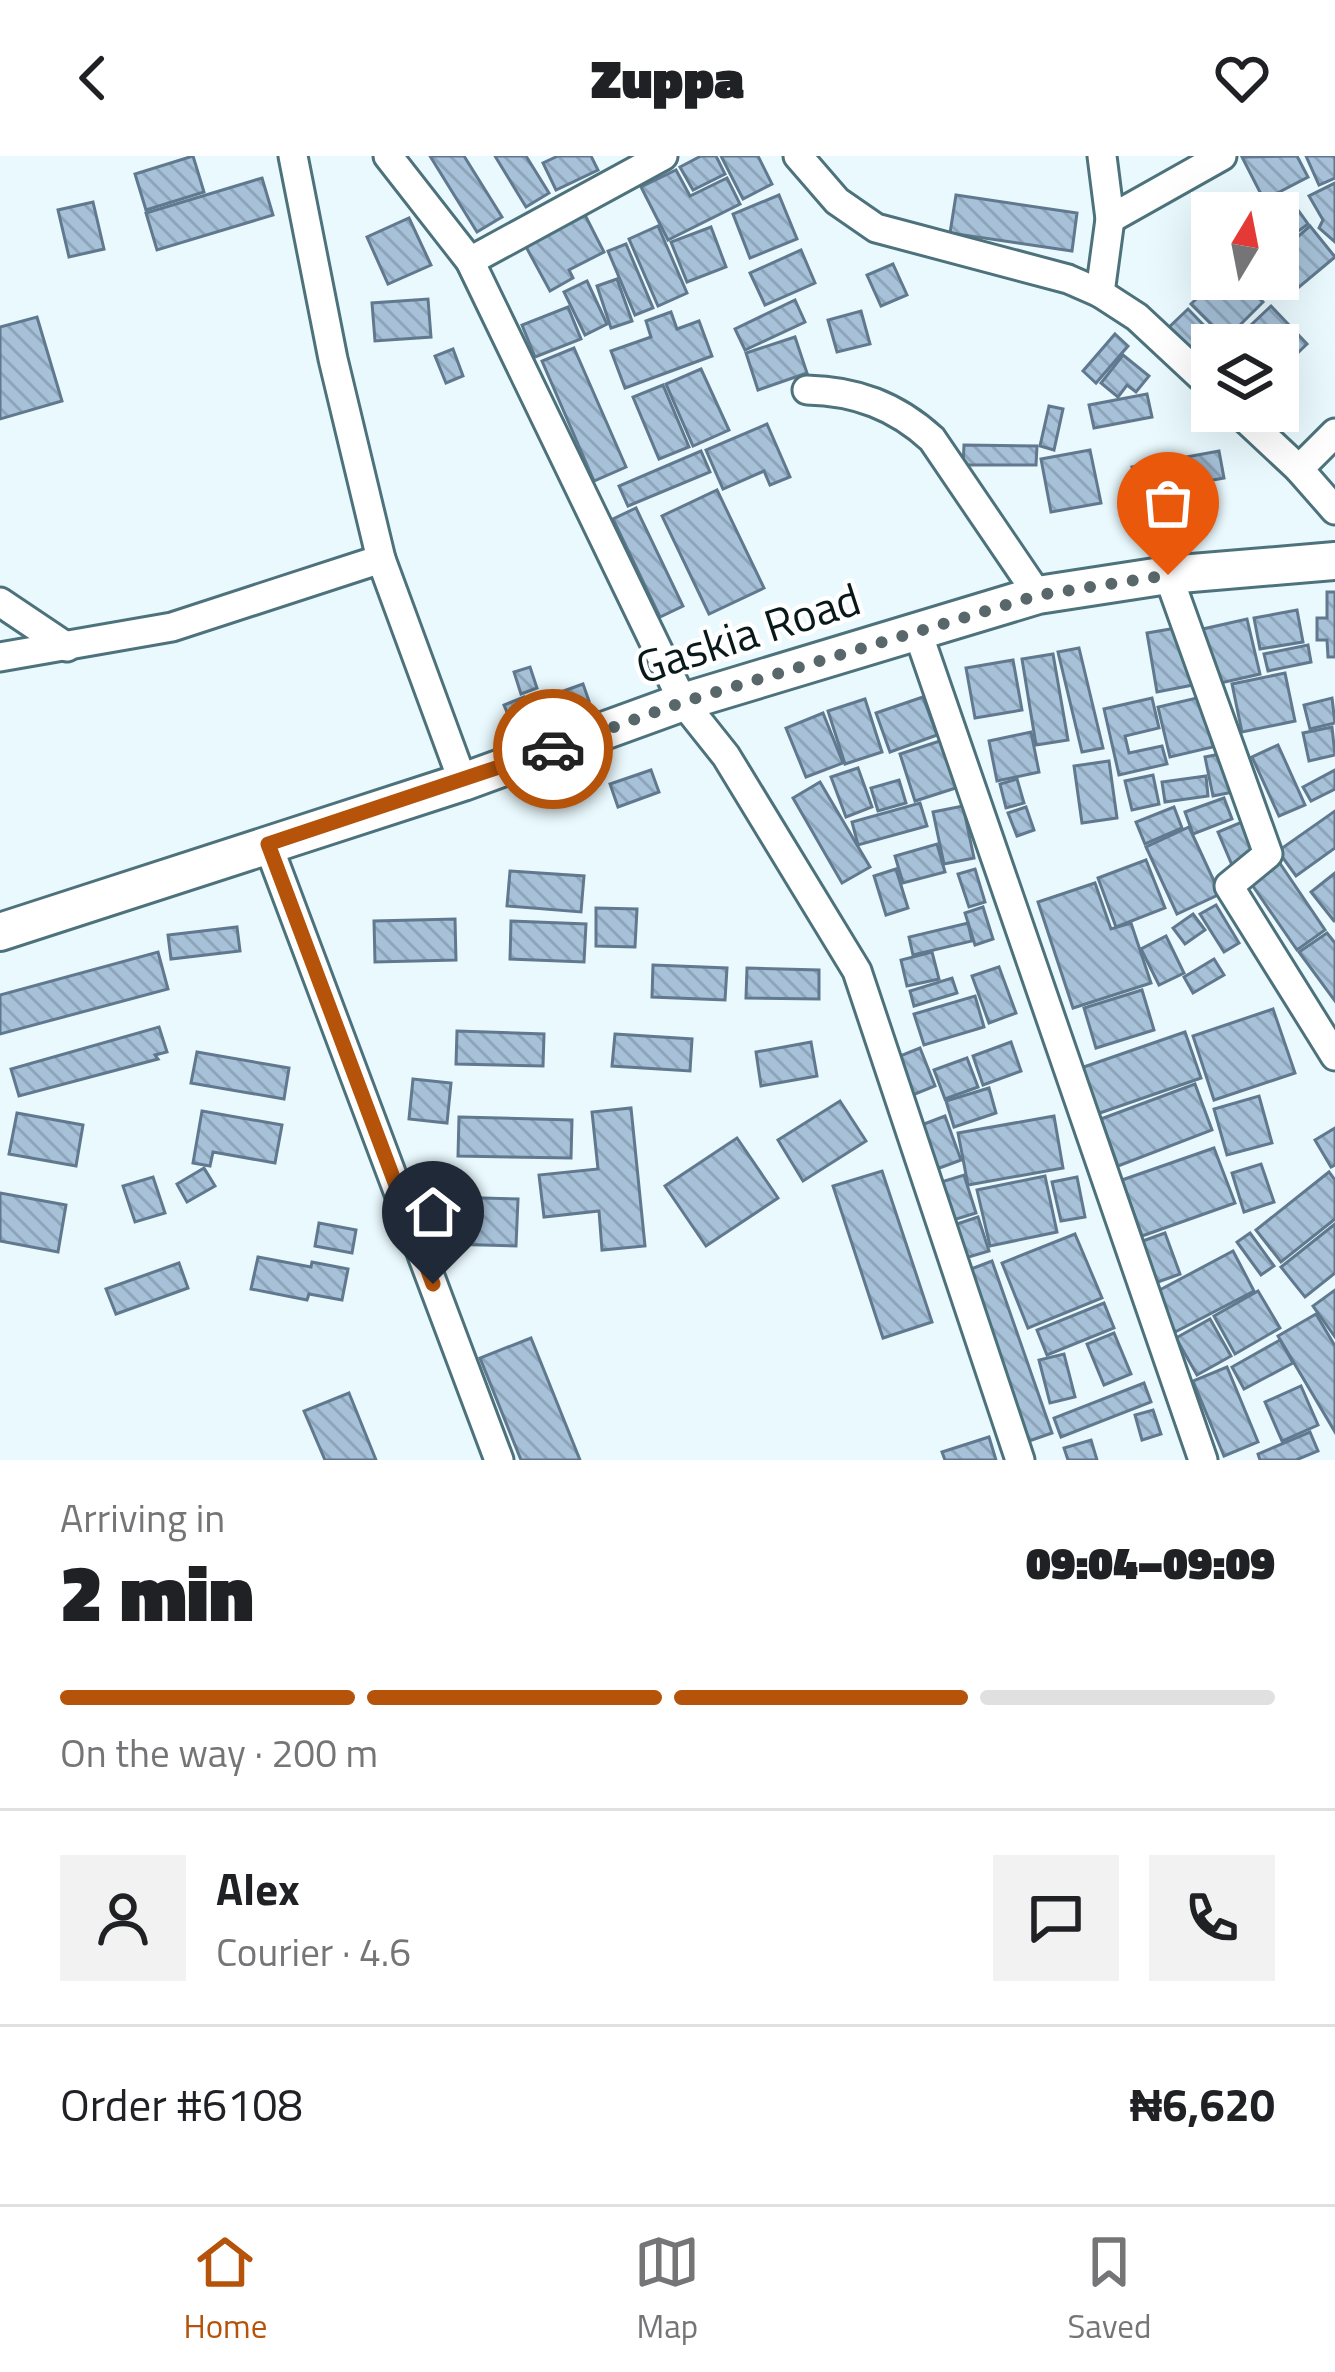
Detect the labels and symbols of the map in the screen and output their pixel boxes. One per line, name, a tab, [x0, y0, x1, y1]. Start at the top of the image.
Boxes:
north arrow	[1191, 192, 1299, 300]
pin	[1117, 452, 1219, 575]
street label: Gaskia Road	[627, 564, 869, 700]
courier	[493, 689, 613, 809]
pin	[382, 1161, 484, 1284]

